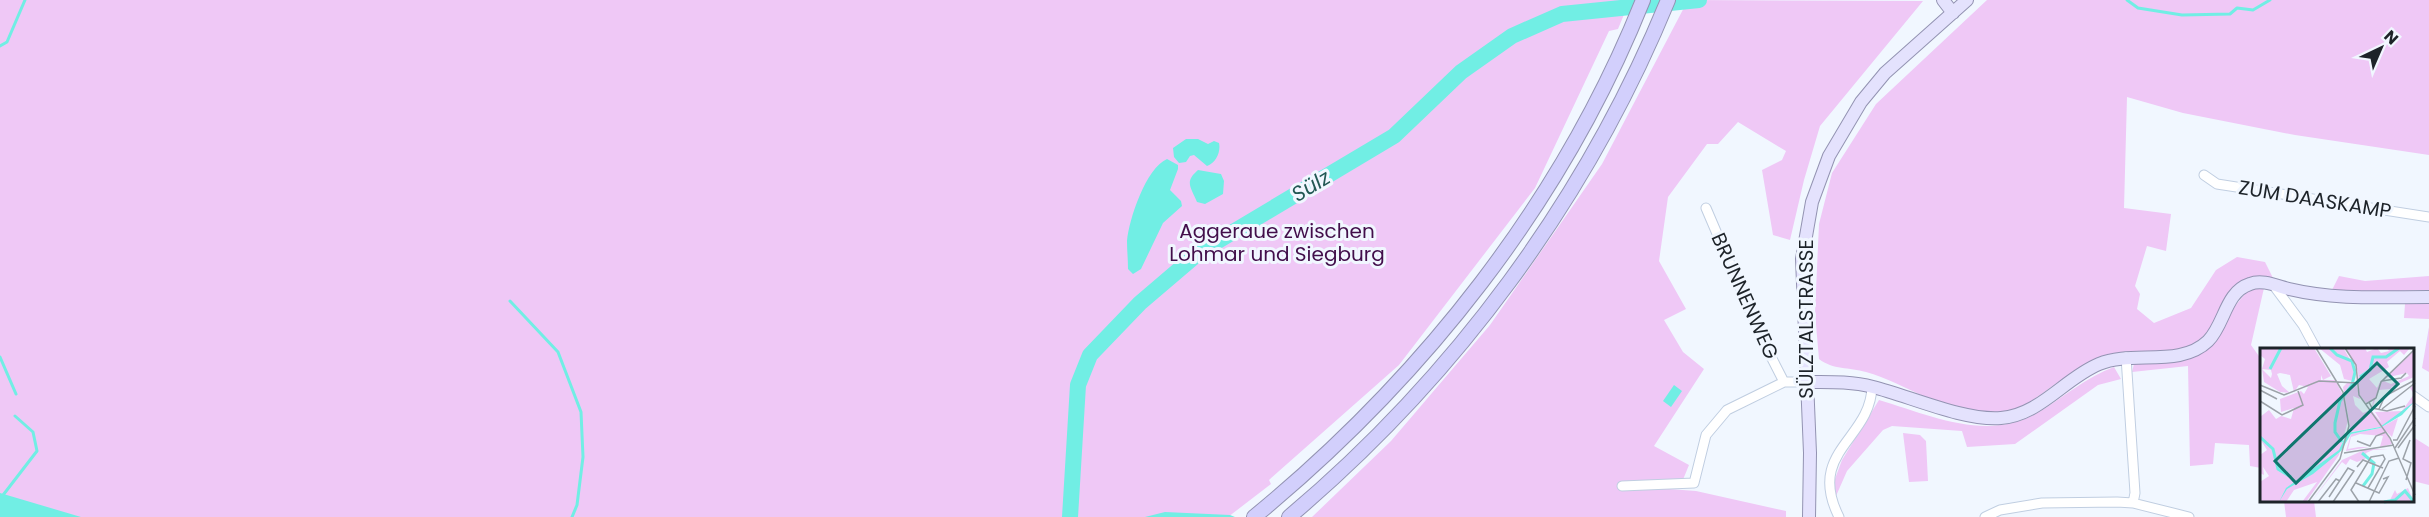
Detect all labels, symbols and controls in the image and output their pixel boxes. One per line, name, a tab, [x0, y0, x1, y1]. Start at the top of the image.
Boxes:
north arrow	[2351, 18, 2411, 78]
text: N	[2379, 25, 2403, 50]
water label: Sülz	[1286, 163, 1336, 208]
street label: ZUM DAASKAMP	[2237, 173, 2393, 225]
park label: Aggeraue zwischen Lohmar und Siegburg	[1169, 217, 1385, 268]
street label: BRUNNENWEG	[1705, 228, 1785, 364]
street label: SÜLZTALSTRASSE	[1792, 239, 1820, 399]
inset map	[2260, 348, 2414, 502]

